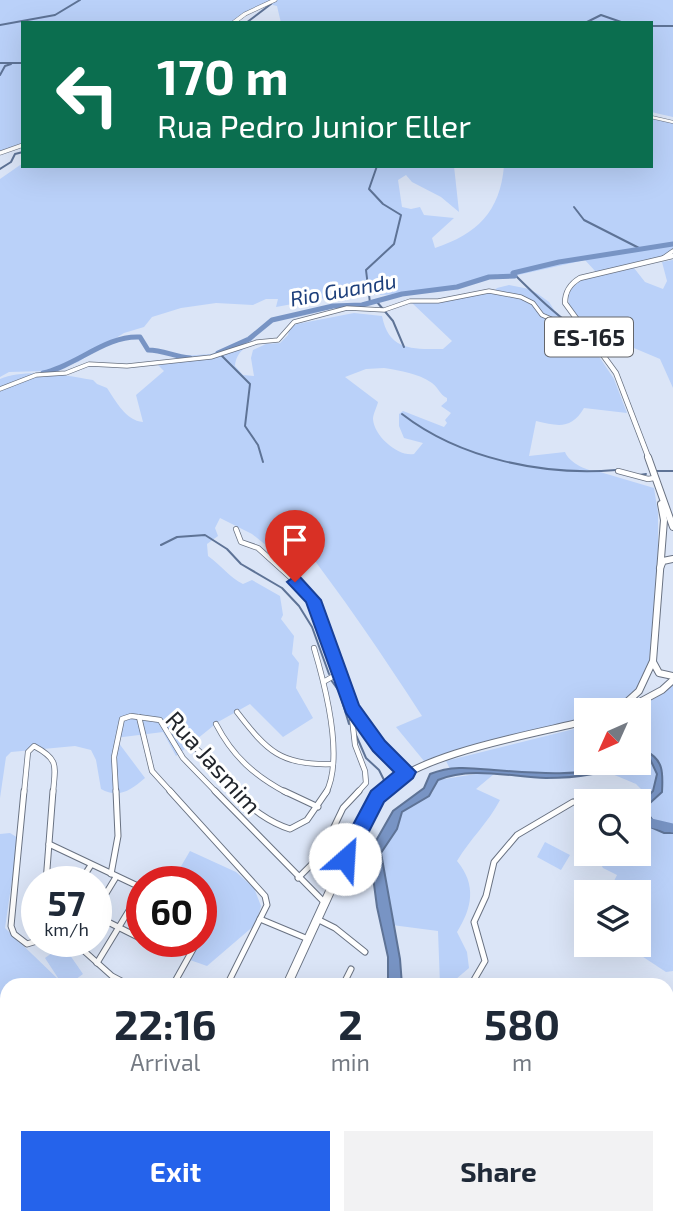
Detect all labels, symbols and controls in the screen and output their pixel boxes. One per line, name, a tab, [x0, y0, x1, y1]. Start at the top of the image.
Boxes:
text: 170 m	[157, 46, 289, 105]
icon: left	[42, 49, 133, 140]
text: Rua Pedro Junior Eller	[157, 106, 471, 144]
water label: Rio Guandu	[288, 267, 398, 311]
road number: ES-165	[545, 318, 633, 356]
pin	[265, 510, 325, 582]
icon: arrive	[276, 521, 314, 559]
north arrow	[574, 698, 651, 775]
map controls	[574, 698, 651, 957]
street label: Rua Jasmim	[160, 705, 268, 819]
button: search	[574, 789, 651, 866]
position arrow	[308, 822, 382, 896]
speed limit sign: 60	[126, 866, 217, 957]
button: layers	[574, 880, 651, 957]
text: 57	[48, 881, 85, 923]
text: km/h	[44, 918, 89, 940]
text: 22:16	[114, 998, 217, 1048]
text: 2	[338, 998, 363, 1048]
text: 580	[484, 998, 560, 1048]
text: Arrival	[130, 1048, 200, 1076]
text: min	[331, 1048, 370, 1076]
text: m	[512, 1048, 532, 1076]
button: Exit	[21, 1131, 330, 1211]
button: Share	[344, 1131, 653, 1211]

